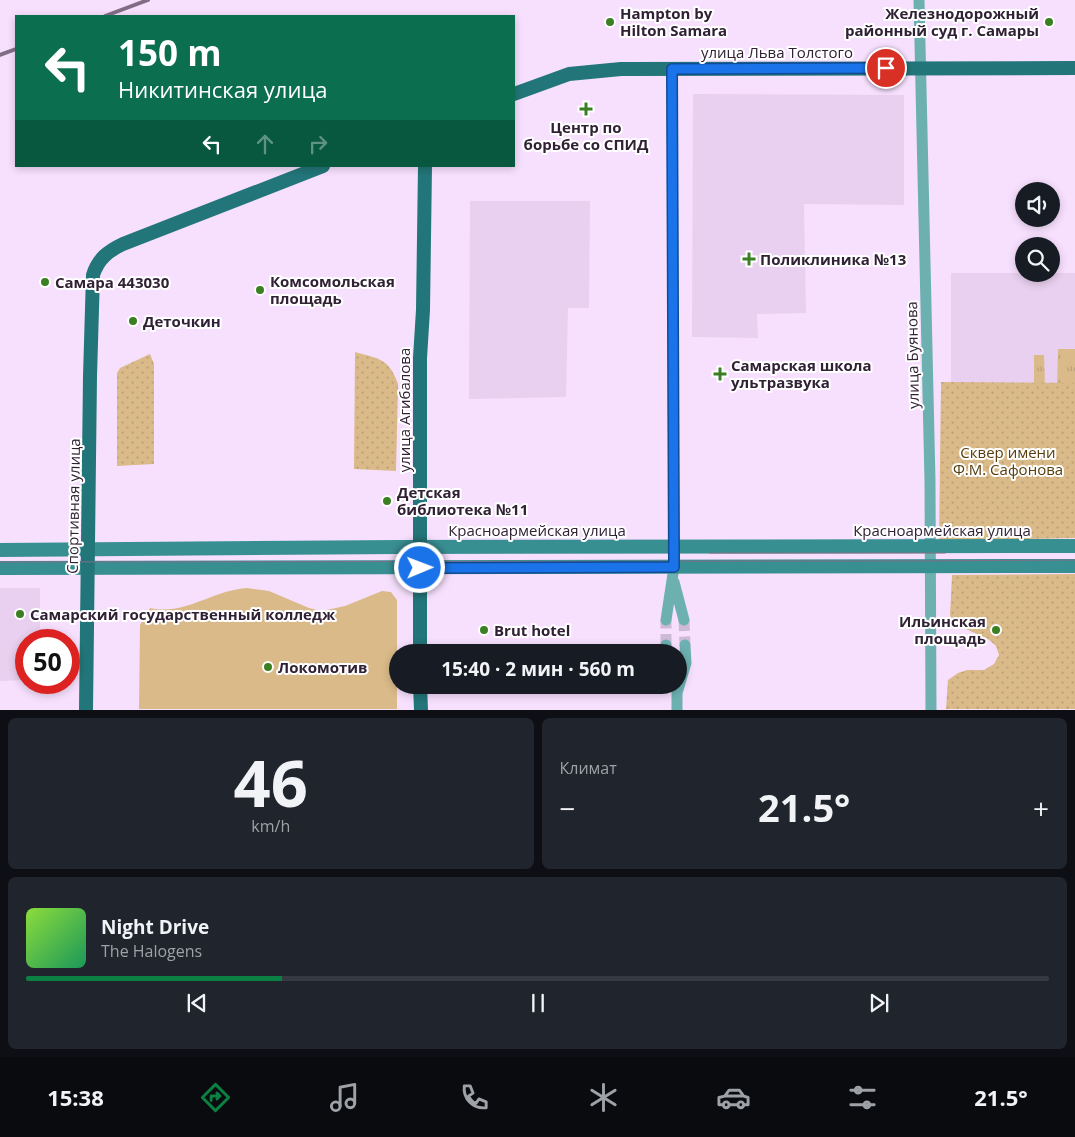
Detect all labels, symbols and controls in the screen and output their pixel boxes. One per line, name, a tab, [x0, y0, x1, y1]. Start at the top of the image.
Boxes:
place label: Hampton by Hilton Samara	[620, 3, 727, 40]
place label: Железнодорожный районный суд г. Самары	[845, 3, 1039, 40]
marker: Hampton by Hilton Samara	[604, 16, 616, 28]
marker: Железнодорожный районный суд г. Самары	[1043, 16, 1055, 28]
text: 150 m	[118, 29, 222, 76]
icon: left	[35, 35, 100, 100]
street label: улица Льва Толстого	[701, 42, 853, 62]
pin	[865, 47, 907, 89]
icon: arrive	[872, 54, 900, 82]
text: Никитинская улица	[118, 74, 327, 104]
marker: Центр по борьбе со СПИД	[579, 102, 593, 116]
place label: Центр по борьбе со СПИД	[524, 117, 649, 154]
icon: left	[198, 130, 226, 158]
icon: ahead	[251, 130, 279, 158]
icon: right	[304, 130, 332, 158]
map controls	[1015, 182, 1060, 282]
button: sound	[1015, 182, 1060, 227]
button: search	[1015, 237, 1060, 282]
place label: Поликлиника №13	[760, 249, 906, 269]
marker: Поликлиника №13	[742, 252, 756, 266]
place label: Комсомольская площадь	[270, 271, 395, 308]
place label: Самара 443030	[55, 272, 170, 292]
marker: Самара 443030	[39, 276, 51, 288]
marker: Комсомольская площадь	[254, 284, 266, 296]
street label: улица Буянова	[901, 301, 923, 409]
place label: Деточкин	[143, 311, 221, 331]
marker: Деточкин	[127, 315, 139, 327]
street label: улица Агибалова	[394, 348, 414, 472]
place label: Самарская школа ультразвука	[731, 355, 872, 392]
marker: Самарская школа ультразвука	[713, 367, 727, 381]
street label: Спортивная улица	[62, 438, 84, 574]
park label: Cквер имени Ф.М. Сафонова	[953, 442, 1063, 479]
place label: Детская библиотека №11	[397, 482, 528, 519]
marker: Детская библиотека №11	[381, 495, 393, 507]
street label: Красноармейская улица	[448, 520, 626, 540]
street label: Красноармейская улица	[853, 520, 1031, 540]
position arrow	[393, 541, 445, 593]
place label: Самарский государственный колледж	[30, 604, 336, 624]
marker: Самарский государственный колледж	[14, 608, 26, 620]
place label: Ильинская площадь	[899, 611, 986, 648]
place label: Brut hotel	[494, 620, 570, 640]
marker: Brut hotel	[478, 624, 490, 636]
marker: Ильинская площадь	[990, 624, 1002, 636]
speed limit sign: 50	[15, 629, 80, 694]
text: 15:40 · 2 мин · 560 m	[441, 656, 635, 682]
place label: Локомотив	[278, 657, 368, 677]
marker: Локомотив	[262, 661, 274, 673]
text: 46	[234, 738, 308, 826]
text: Климат	[560, 757, 617, 779]
text: 21.5°	[758, 781, 850, 833]
text: −	[560, 789, 576, 827]
text: +	[1033, 789, 1049, 827]
text: km/h	[251, 815, 290, 837]
text: Night Drive	[101, 914, 209, 940]
text: The Halogens	[101, 940, 202, 962]
icon: previous	[183, 989, 211, 1017]
icon: pause	[524, 989, 552, 1017]
icon: next	[865, 989, 893, 1017]
icon: directions	[198, 1080, 233, 1115]
icon: music	[327, 1080, 362, 1115]
icon: phone	[457, 1080, 492, 1115]
icon: climate	[586, 1080, 621, 1115]
icon: car	[716, 1080, 751, 1115]
icon: filters	[845, 1080, 880, 1115]
text: 15:38	[47, 1082, 104, 1112]
text: 21.5°	[974, 1082, 1028, 1112]

